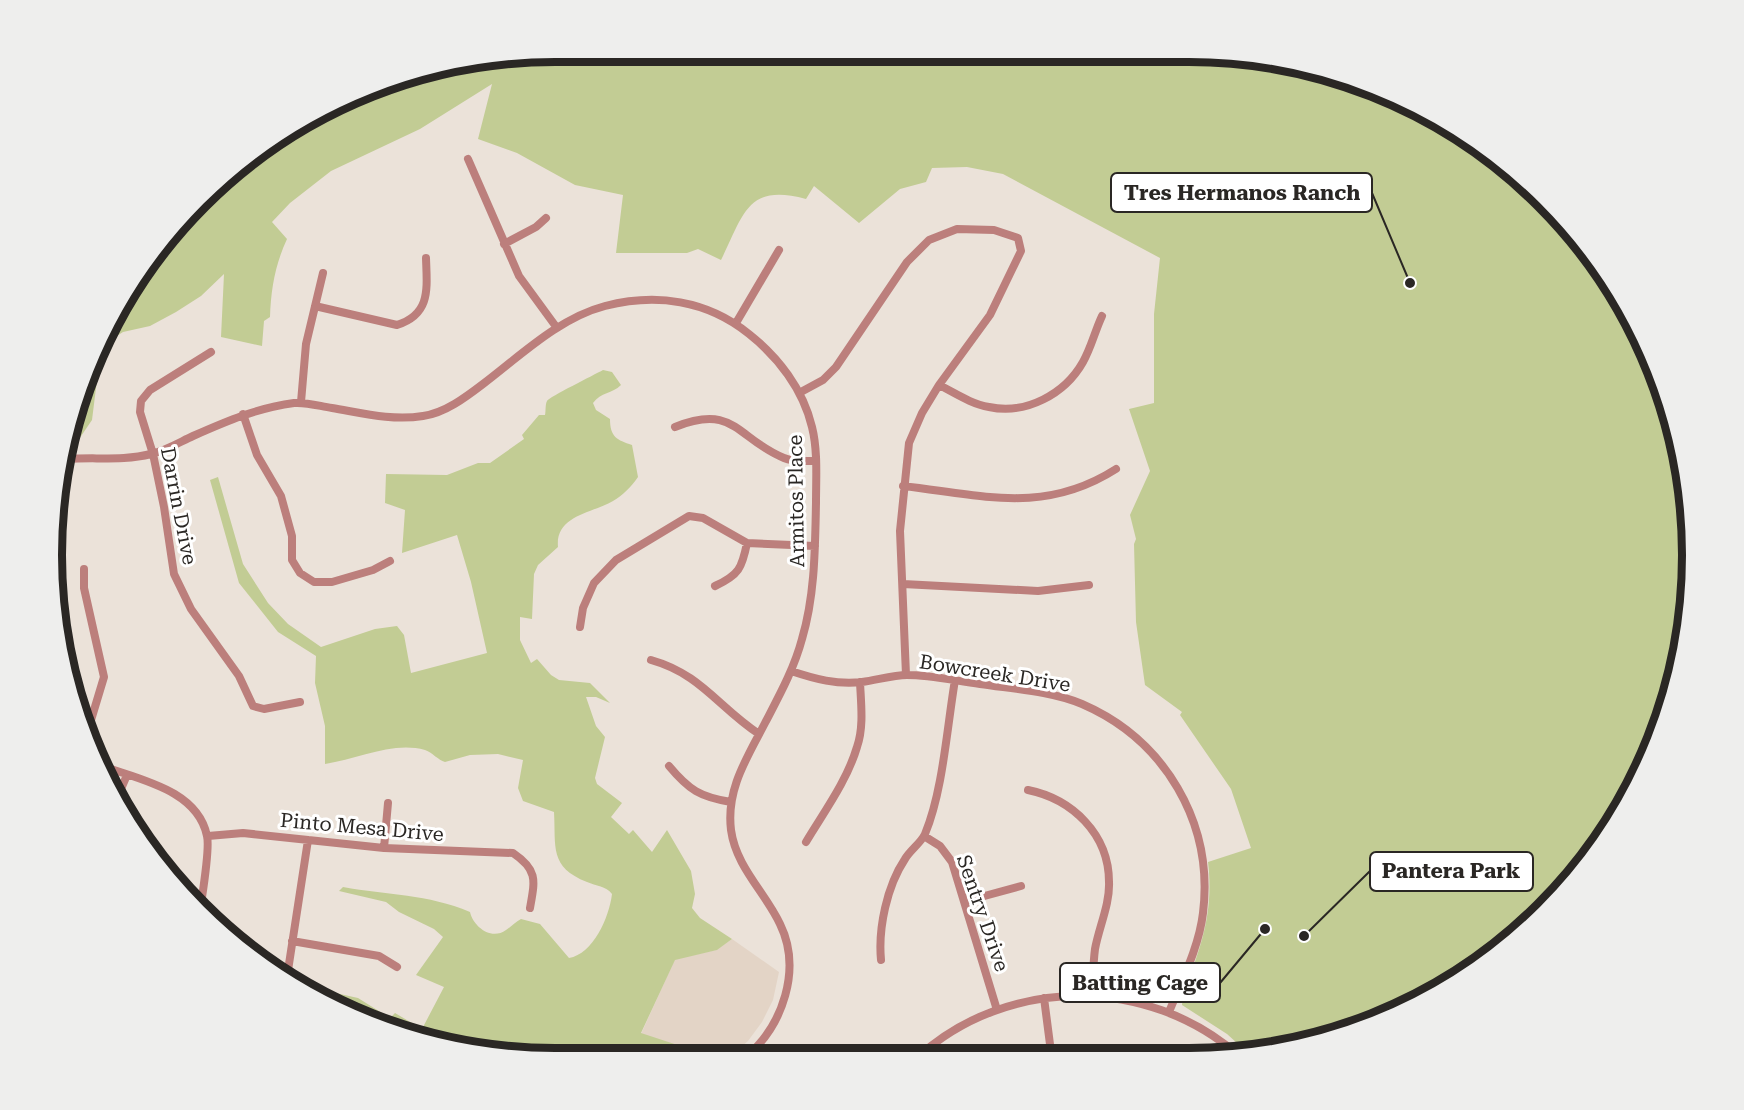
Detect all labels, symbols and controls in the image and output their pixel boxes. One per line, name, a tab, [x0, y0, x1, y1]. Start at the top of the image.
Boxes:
callout: Tres Hermanos Ranch	[1111, 173, 1372, 212]
text: Tres Hermanos Ranch	[1124, 181, 1360, 205]
street label: Armitos Place	[783, 434, 809, 568]
street label: Darrin Drive	[156, 445, 202, 567]
street label: Bowcreek Drive	[918, 649, 1072, 697]
street label: Pinto Mesa Drive	[279, 808, 445, 846]
street label: Sentry Drive	[952, 851, 1014, 975]
callout: Pantera Park	[1370, 852, 1533, 891]
text: Pantera Park	[1382, 859, 1521, 883]
callout: Batting Cage	[1060, 963, 1220, 1002]
text: Batting Cage	[1072, 971, 1208, 995]

